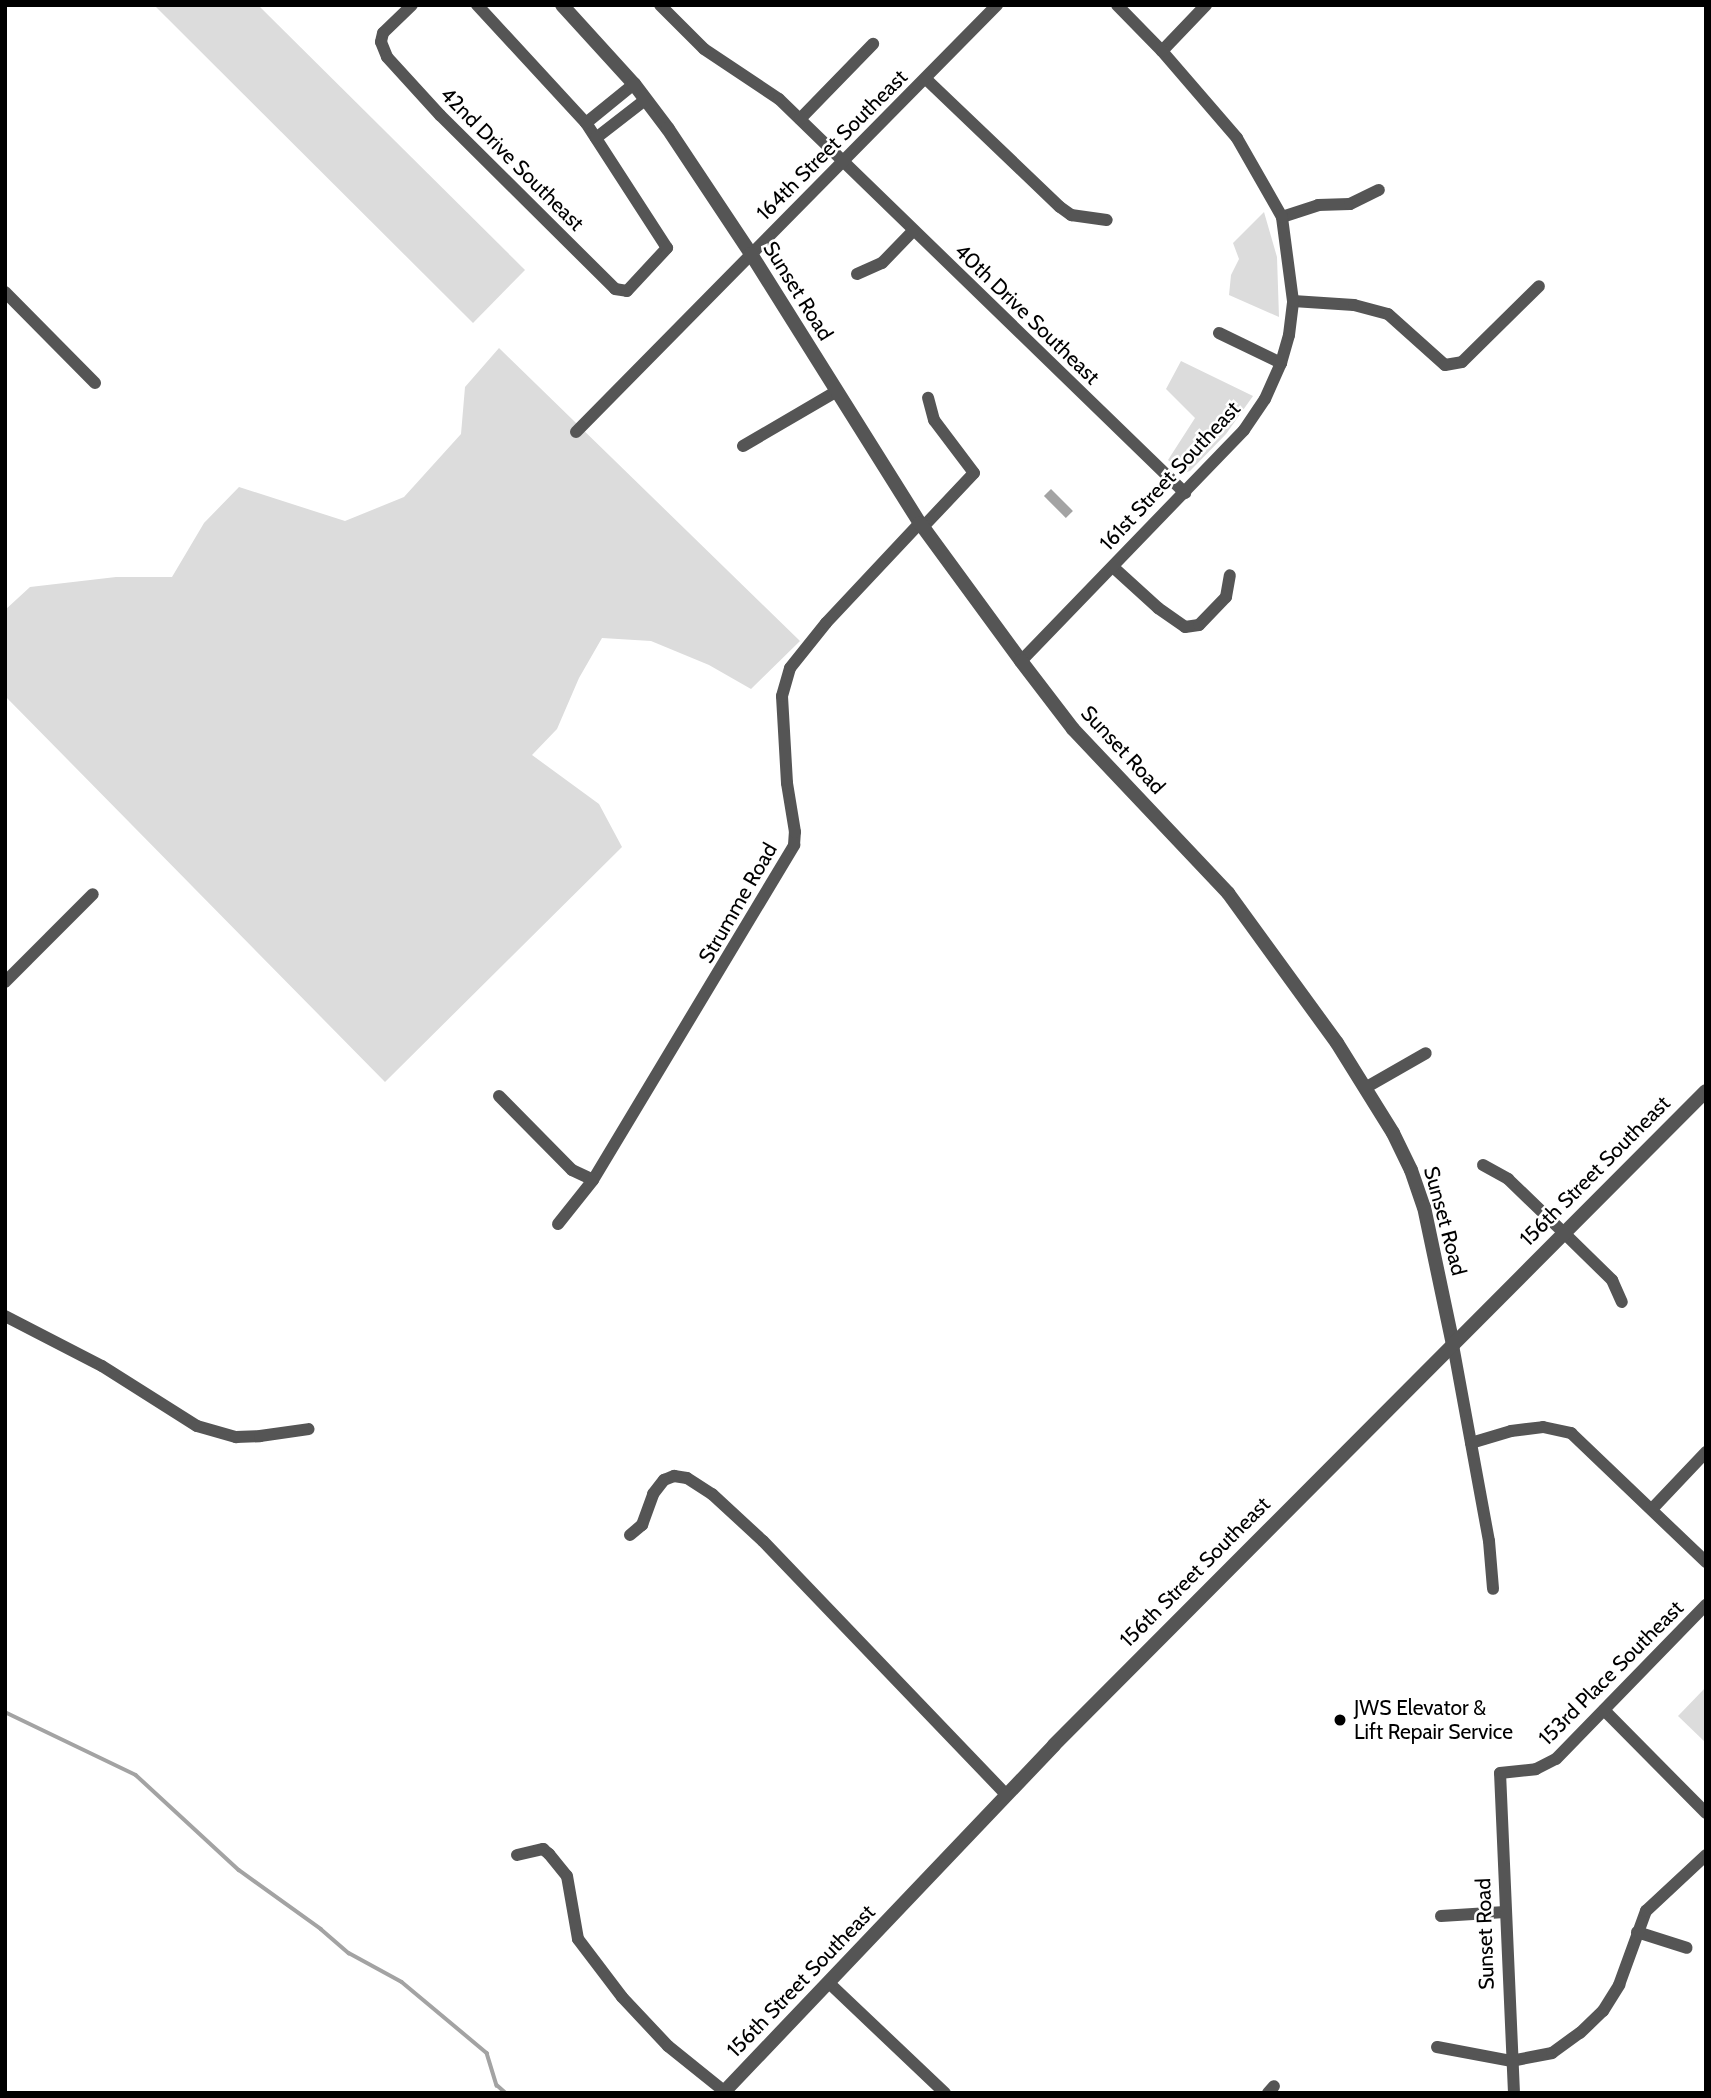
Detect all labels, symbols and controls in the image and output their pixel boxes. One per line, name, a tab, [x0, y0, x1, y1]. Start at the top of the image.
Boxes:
street label: 164th Street Southeast	[751, 64, 913, 226]
street label: 42nd Drive Southeast	[435, 82, 589, 236]
street label: Sunset Road	[758, 237, 838, 345]
street label: 40th Drive Southeast	[949, 238, 1105, 390]
street label: 161st Street Southeast	[1094, 396, 1246, 556]
street label: Sunset Road	[1076, 701, 1170, 799]
street label: Strumme Road	[693, 838, 783, 968]
street label: 156th Street Southeast	[1515, 1091, 1675, 1251]
street label: Sunset Road	[1418, 1164, 1472, 1278]
street label: 156th Street Southeast	[1115, 1492, 1275, 1652]
street label: 153rd Place Southeast	[1534, 1596, 1688, 1750]
place label: JWS Elevator & Lift Repair Service	[1354, 1695, 1513, 1745]
marker: JWS Elevator & Lift Repair Service	[1332, 1712, 1348, 1728]
street label: Sunset Road	[1470, 1878, 1500, 1990]
street label: 156th Street Southeast	[722, 1900, 880, 2062]

